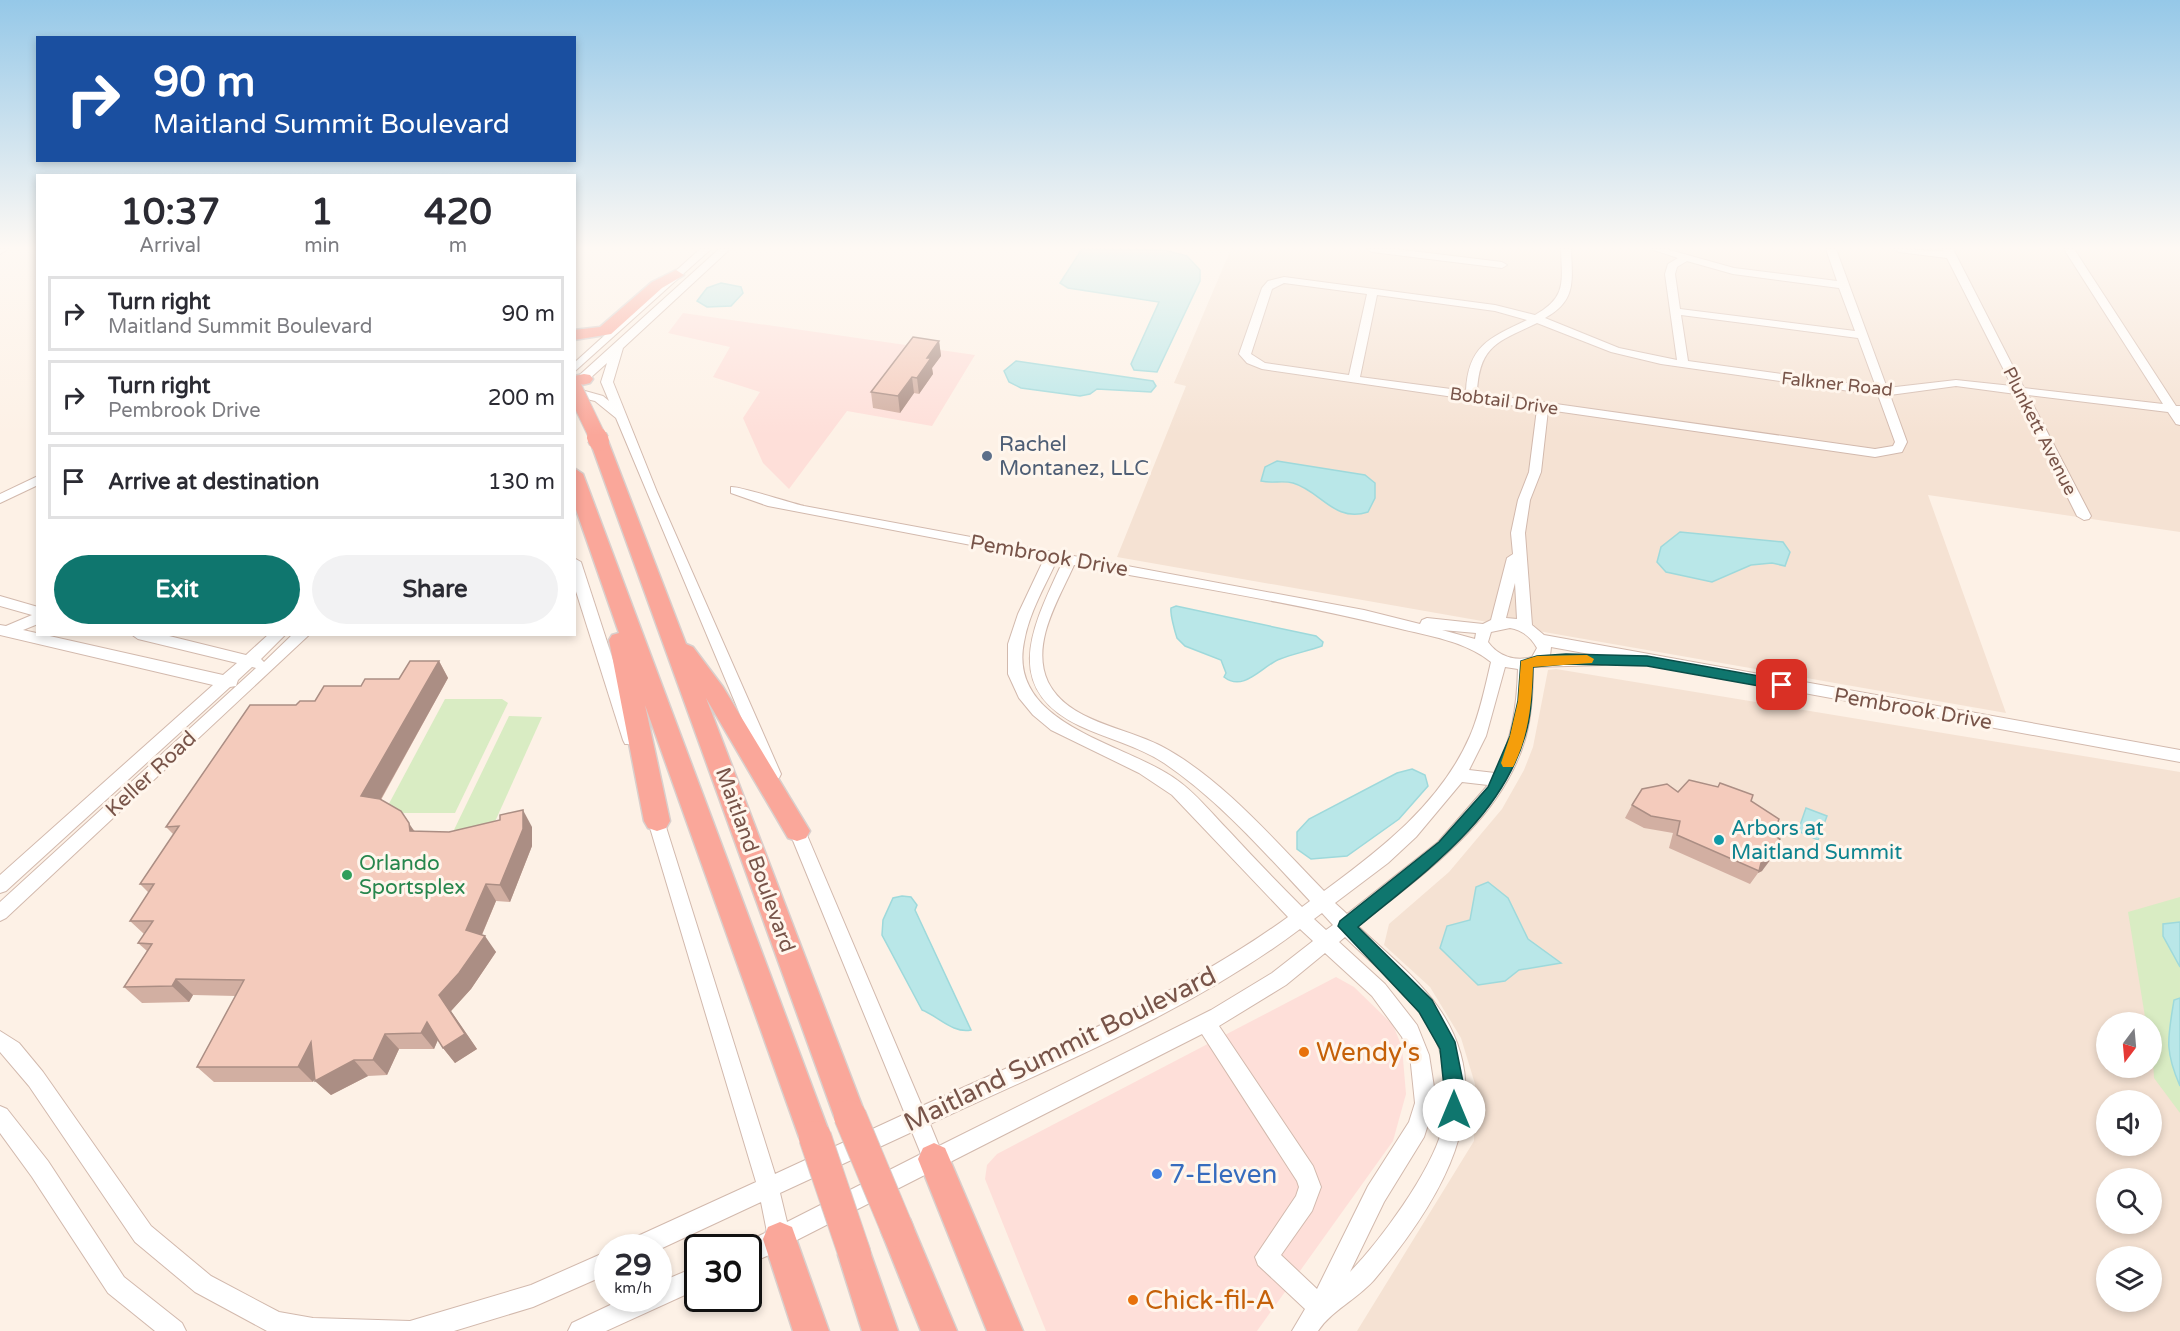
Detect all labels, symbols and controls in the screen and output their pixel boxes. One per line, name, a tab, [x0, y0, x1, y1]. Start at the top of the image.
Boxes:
text: 90 m	[153, 57, 255, 108]
icon: right	[54, 60, 132, 138]
text: Maitland Summit Boulevard	[153, 108, 510, 141]
text: 10:37	[120, 191, 220, 234]
text: 1	[311, 191, 333, 234]
text: 420	[424, 191, 492, 234]
text: Arrival	[139, 234, 201, 258]
text: min	[304, 234, 340, 258]
text: m	[449, 234, 467, 258]
text: Turn right	[108, 289, 210, 315]
icon: right	[57, 297, 90, 330]
text: 90 m	[501, 301, 555, 327]
text: Maitland Summit Boulevard	[108, 315, 372, 339]
street label: Plunkett Avenue	[1998, 363, 2082, 499]
street label: Falkner Road	[1780, 367, 1894, 401]
text: Turn right	[108, 373, 210, 399]
icon: right	[57, 381, 90, 414]
street label: Bobtail Drive	[1448, 382, 1560, 420]
text: 200 m	[488, 385, 555, 411]
text: Pembrook Drive	[108, 399, 261, 423]
place label: Rachel Montanez, LLC	[999, 432, 1149, 481]
marker: Rachel Montanez, LLC	[980, 449, 994, 463]
icon: arrive	[57, 465, 90, 498]
text: Arrive at destination	[108, 469, 319, 495]
text: 130 m	[488, 469, 555, 495]
street label: Pembrook Drive	[968, 530, 1130, 582]
button: Exit	[54, 555, 300, 624]
button: Share	[312, 555, 558, 624]
pin	[1756, 659, 1807, 710]
icon: arrive	[1765, 668, 1798, 701]
street label: Pembrook Drive	[1832, 683, 1994, 735]
street label: Keller Road	[101, 726, 201, 822]
street label: Maitland Boulevard	[710, 764, 800, 956]
place label: Arbors at Maitland Summit	[1731, 816, 1902, 865]
marker: Arbors at Maitland Summit	[1712, 833, 1726, 847]
place label: Orlando Sportsplex	[359, 851, 466, 900]
marker: Orlando Sportsplex	[340, 868, 354, 882]
street label: Maitland Summit Boulevard	[899, 960, 1221, 1138]
north arrow	[2096, 1012, 2162, 1078]
map controls	[2096, 1012, 2162, 1312]
place label: Wendy's	[1316, 1037, 1420, 1068]
marker: Wendy's	[1297, 1045, 1311, 1059]
position arrow	[1422, 1078, 1486, 1142]
button: sound	[2096, 1090, 2162, 1156]
place label: 7-Eleven	[1169, 1159, 1277, 1190]
marker: 7-Eleven	[1150, 1167, 1164, 1181]
button: search	[2096, 1168, 2162, 1234]
speed limit sign: 30	[684, 1234, 762, 1312]
button: layers	[2096, 1246, 2162, 1312]
text: 29	[614, 1247, 652, 1284]
text: km/h	[614, 1279, 652, 1297]
place label: Chick-fil-A	[1145, 1285, 1275, 1316]
marker: Chick-fil-A	[1126, 1293, 1140, 1307]

